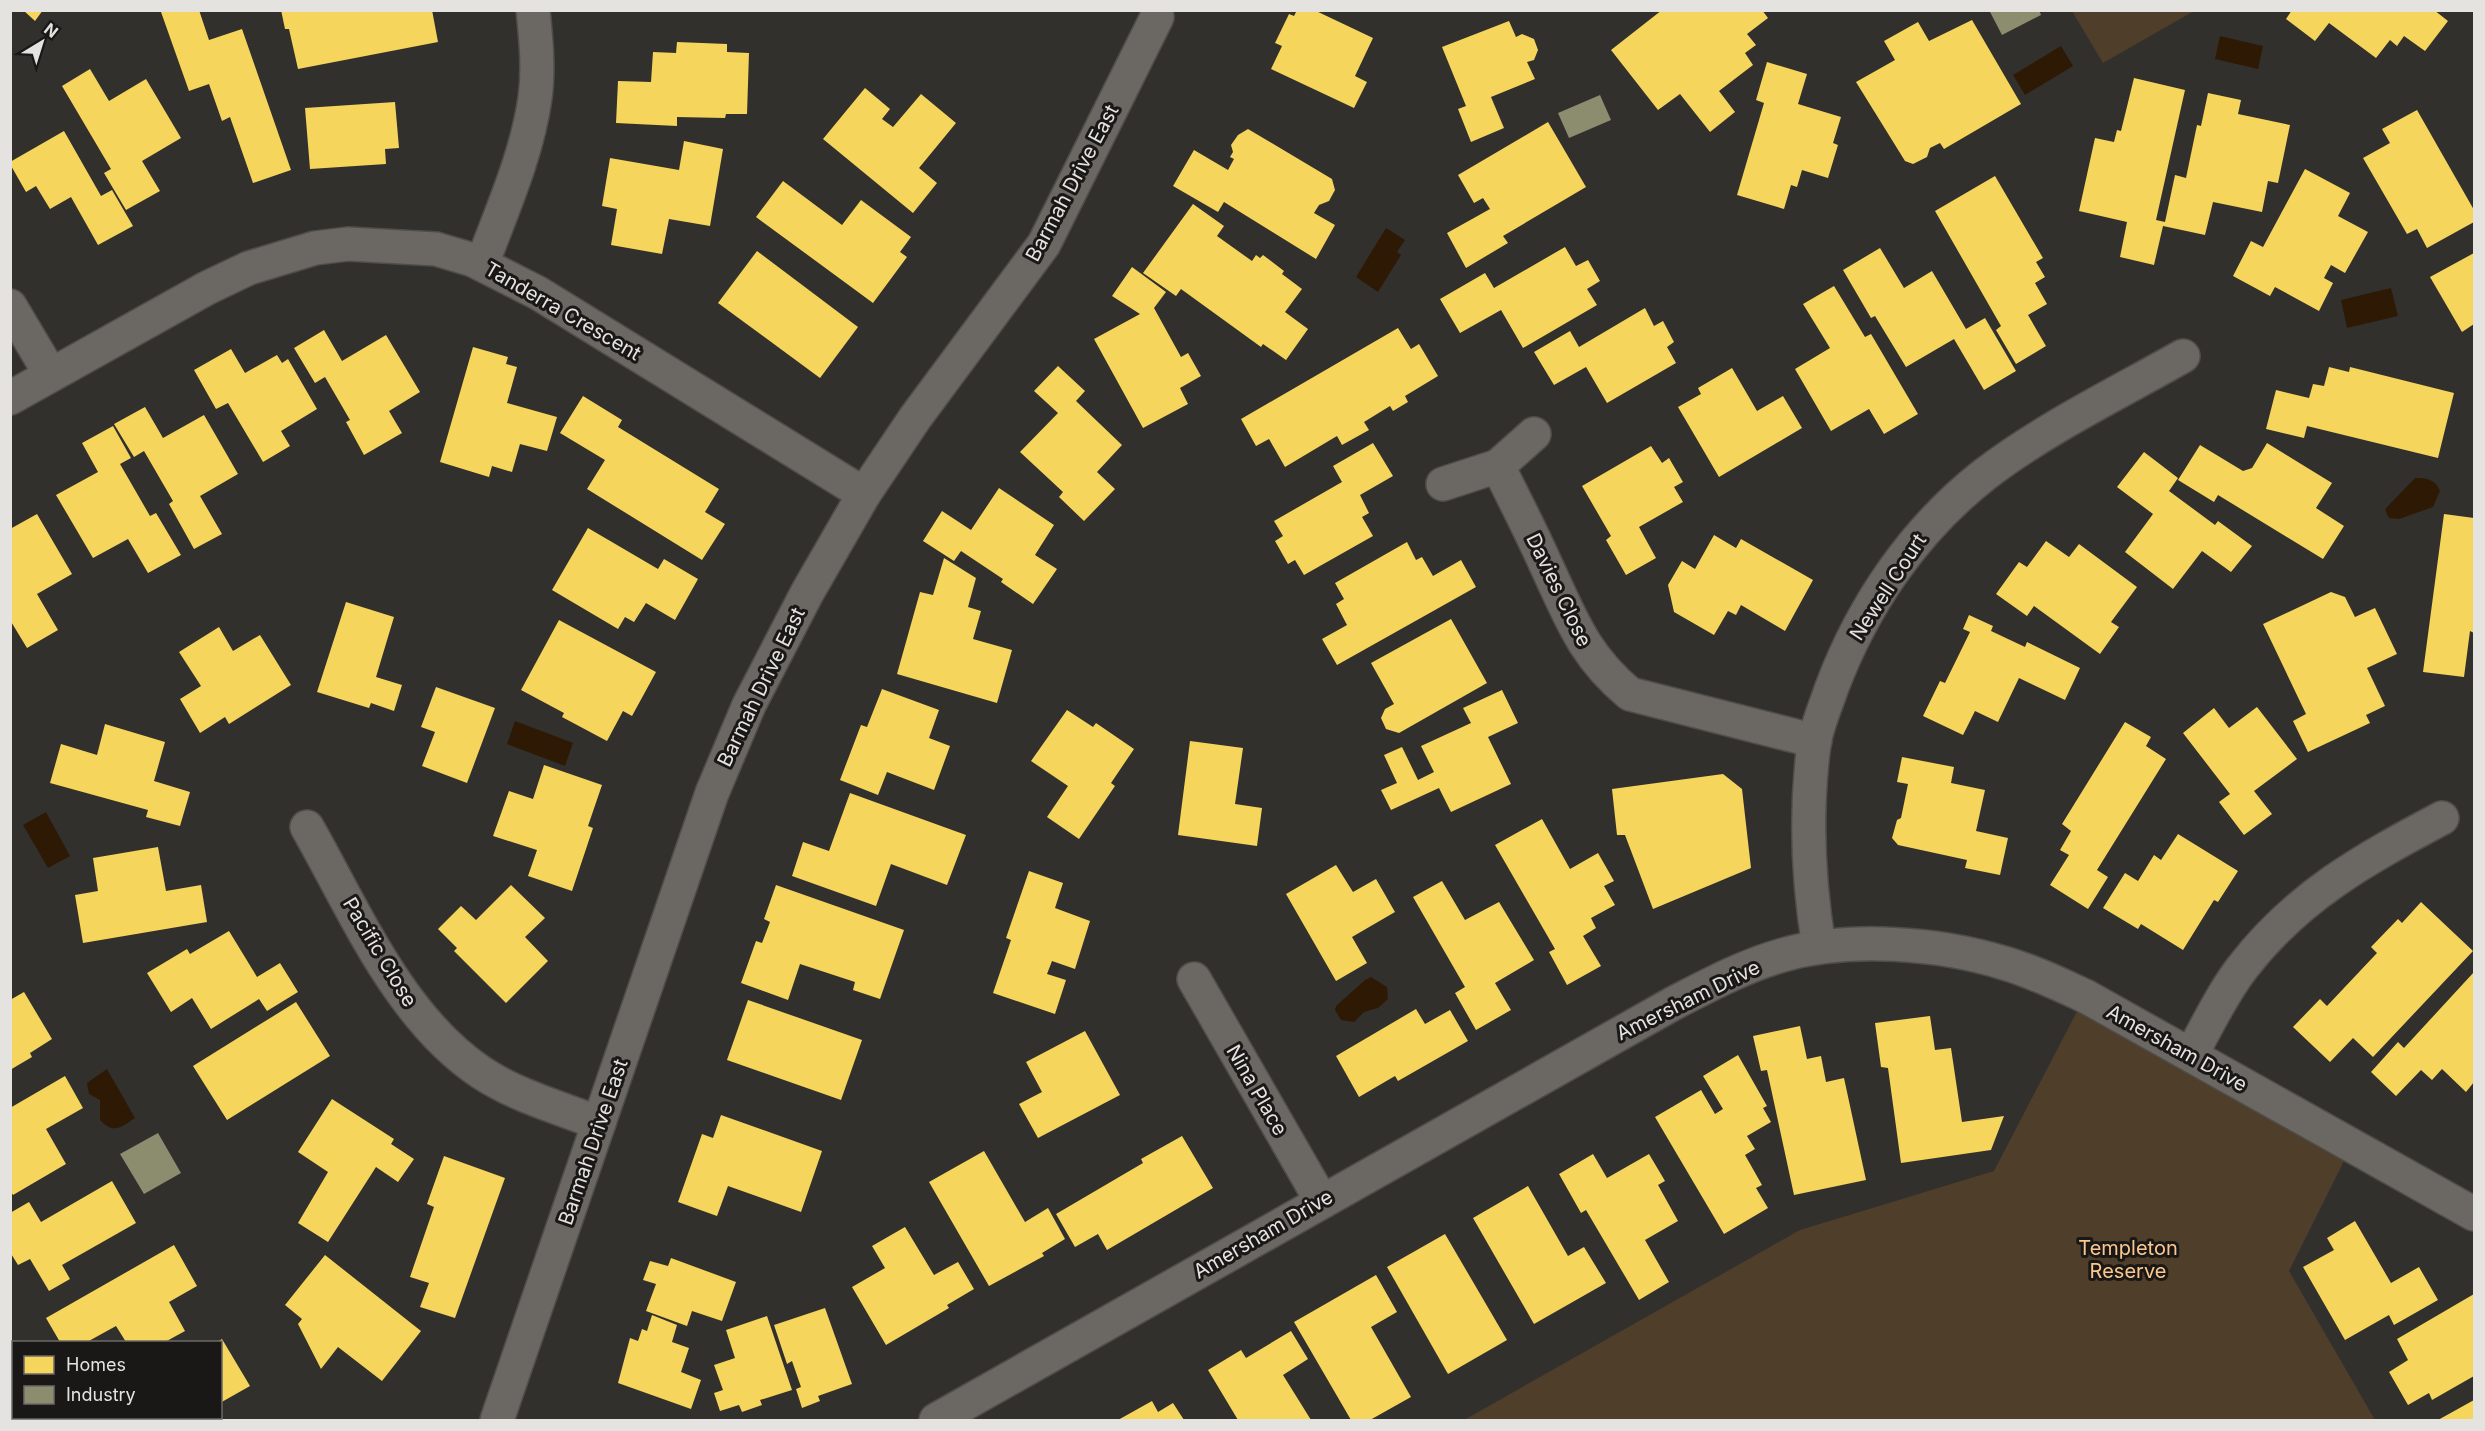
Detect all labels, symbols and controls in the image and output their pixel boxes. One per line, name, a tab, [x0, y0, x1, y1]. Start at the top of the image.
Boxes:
north arrow	[12, 12, 72, 72]
text: N	[40, 19, 62, 42]
street label: Barmah Drive East	[1021, 100, 1124, 265]
street label: Tanderra Crescent	[481, 257, 646, 366]
street label: Davies Close	[1521, 529, 1597, 651]
street label: Newell Court	[1845, 529, 1932, 645]
street label: Barmah Drive East	[712, 603, 810, 770]
street label: Pacific Close	[338, 893, 422, 1011]
street label: Amersham Drive	[1612, 955, 1764, 1045]
street label: Amersham Drive	[2103, 999, 2251, 1097]
street label: Nina Place	[1221, 1040, 1293, 1140]
street label: Barmah Drive East	[553, 1055, 633, 1228]
street label: Amersham Drive	[1189, 1184, 1337, 1284]
park label: Templeton Reserve	[2078, 1236, 2178, 1283]
legend	[12, 1341, 222, 1419]
text: Homes	[66, 1354, 126, 1375]
text: Industry	[66, 1384, 136, 1405]

